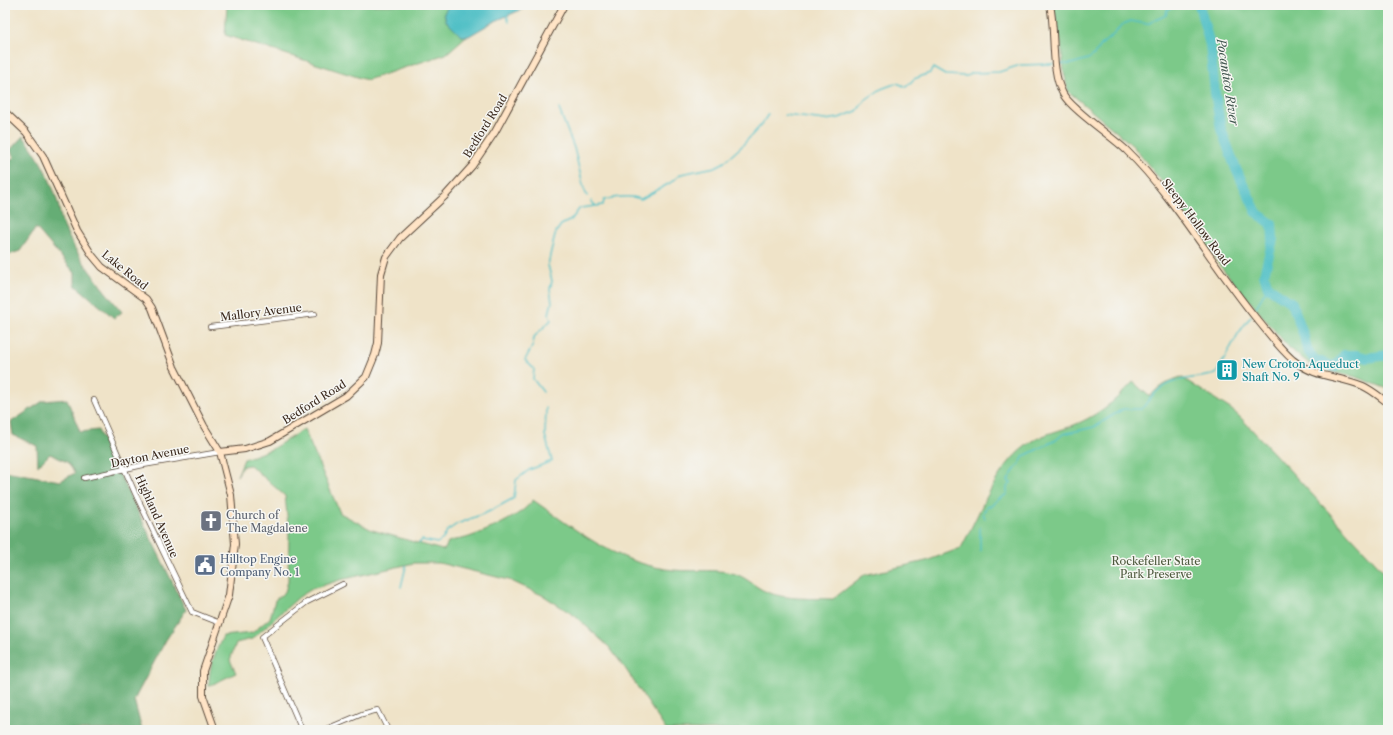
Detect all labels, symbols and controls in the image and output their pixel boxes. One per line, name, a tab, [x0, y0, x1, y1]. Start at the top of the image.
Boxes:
water label: Pocantico River	[1214, 37, 1242, 128]
street label: Bedford Road	[460, 91, 510, 160]
street label: Sleepy Hollow Road	[1159, 176, 1233, 268]
street label: Lake Road	[99, 247, 151, 293]
street label: Mallory Avenue	[219, 300, 303, 324]
building icon: New Croton Aqueduct Shaft No. 9	[1214, 357, 1240, 383]
place label: New Croton Aqueduct Shaft No. 9	[1242, 357, 1359, 384]
street label: Bedford Road	[280, 377, 349, 427]
street label: Dayton Avenue	[110, 442, 190, 470]
street label: Highland Avenue	[132, 472, 182, 560]
church icon: Church of The Magdalene	[198, 508, 224, 534]
place label: Church of The Magdalene	[226, 508, 308, 535]
public building icon: Hilltop Engine Company No. 1	[192, 552, 218, 578]
place label: Hilltop Engine Company No. 1	[220, 552, 300, 579]
park label: Rockefeller State Park Preserve	[1112, 554, 1200, 581]

